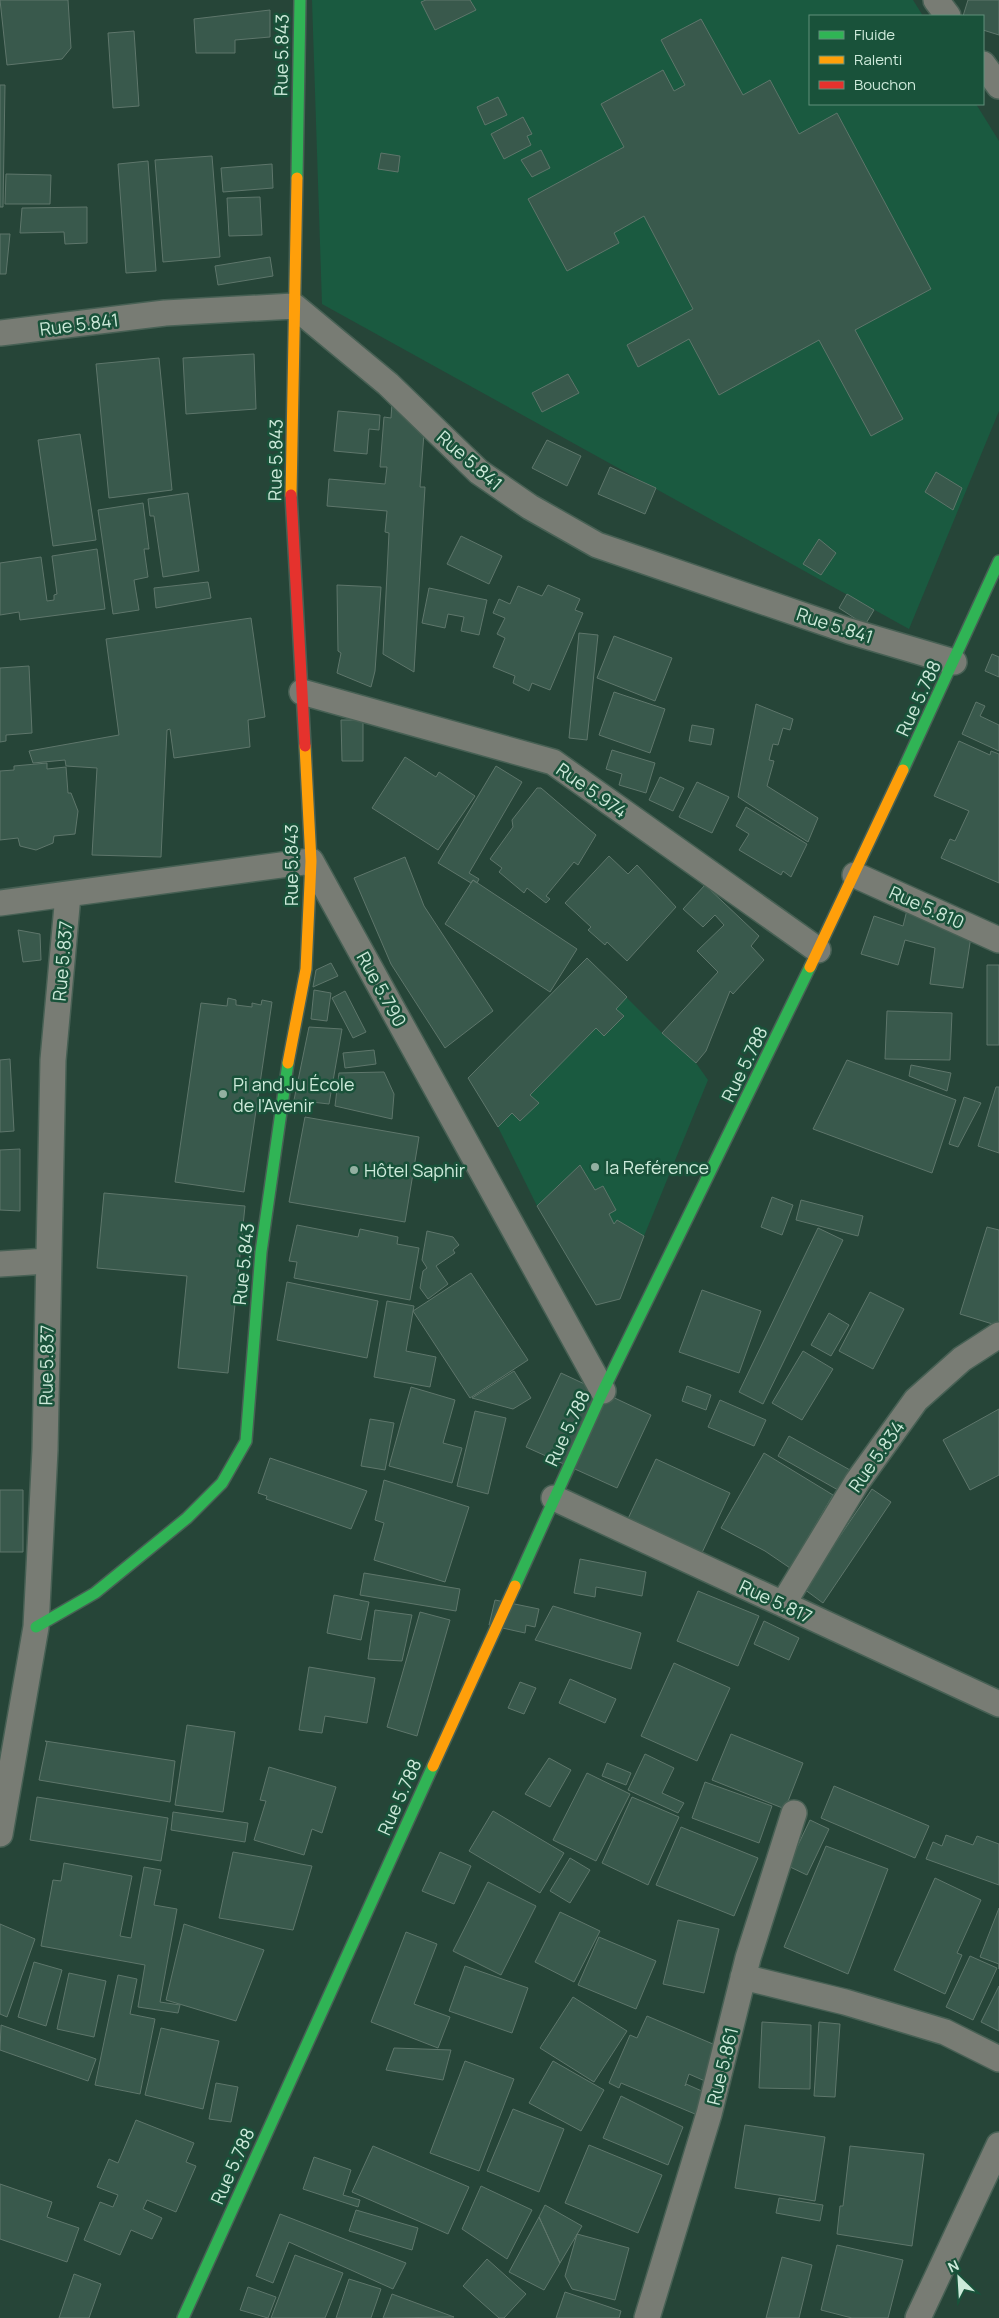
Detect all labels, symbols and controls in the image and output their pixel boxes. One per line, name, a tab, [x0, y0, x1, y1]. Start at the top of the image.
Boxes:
street label: Rue 5.843	[268, 14, 294, 96]
legend	[809, 15, 984, 105]
text: Fluide	[854, 24, 895, 45]
text: Ralenti	[854, 49, 902, 70]
text: Bouchon	[854, 74, 916, 95]
street label: Rue 5.841	[38, 307, 120, 341]
street label: Rue 5.843	[262, 419, 288, 501]
street label: Rue 5.841	[432, 425, 508, 495]
street label: Rue 5.841	[794, 601, 876, 649]
street label: Rue 5.788	[890, 656, 946, 740]
street label: Rue 5.974	[552, 757, 632, 823]
street label: Rue 5.843	[279, 824, 303, 906]
street label: Rue 5.810	[886, 880, 968, 934]
street label: Rue 5.837	[47, 920, 77, 1002]
street label: Rue 5.790	[352, 947, 412, 1031]
street label: Rue 5.788	[715, 1022, 773, 1106]
place label: Pi and Ju École de l'Avenir	[233, 1072, 355, 1117]
marker: Pi and Ju École de l'Avenir	[217, 1088, 229, 1100]
place label: la Reférence	[605, 1155, 709, 1179]
place label: Hôtel Saphir	[364, 1158, 466, 1182]
marker: la Reférence	[589, 1161, 601, 1173]
marker: Hôtel Saphir	[348, 1164, 360, 1176]
street label: Rue 5.843	[227, 1222, 259, 1306]
street label: Rue 5.837	[33, 1325, 59, 1405]
street label: Rue 5.788	[539, 1386, 595, 1470]
street label: Rue 5.834	[843, 1415, 909, 1497]
street label: Rue 5.817	[736, 1574, 816, 1628]
street label: Rue 5.788	[372, 1755, 426, 1839]
street label: Rue 5.861	[701, 2025, 743, 2107]
street label: Rue 5.788	[205, 2124, 259, 2208]
north arrow	[934, 2253, 984, 2303]
text: N	[945, 2255, 962, 2277]

